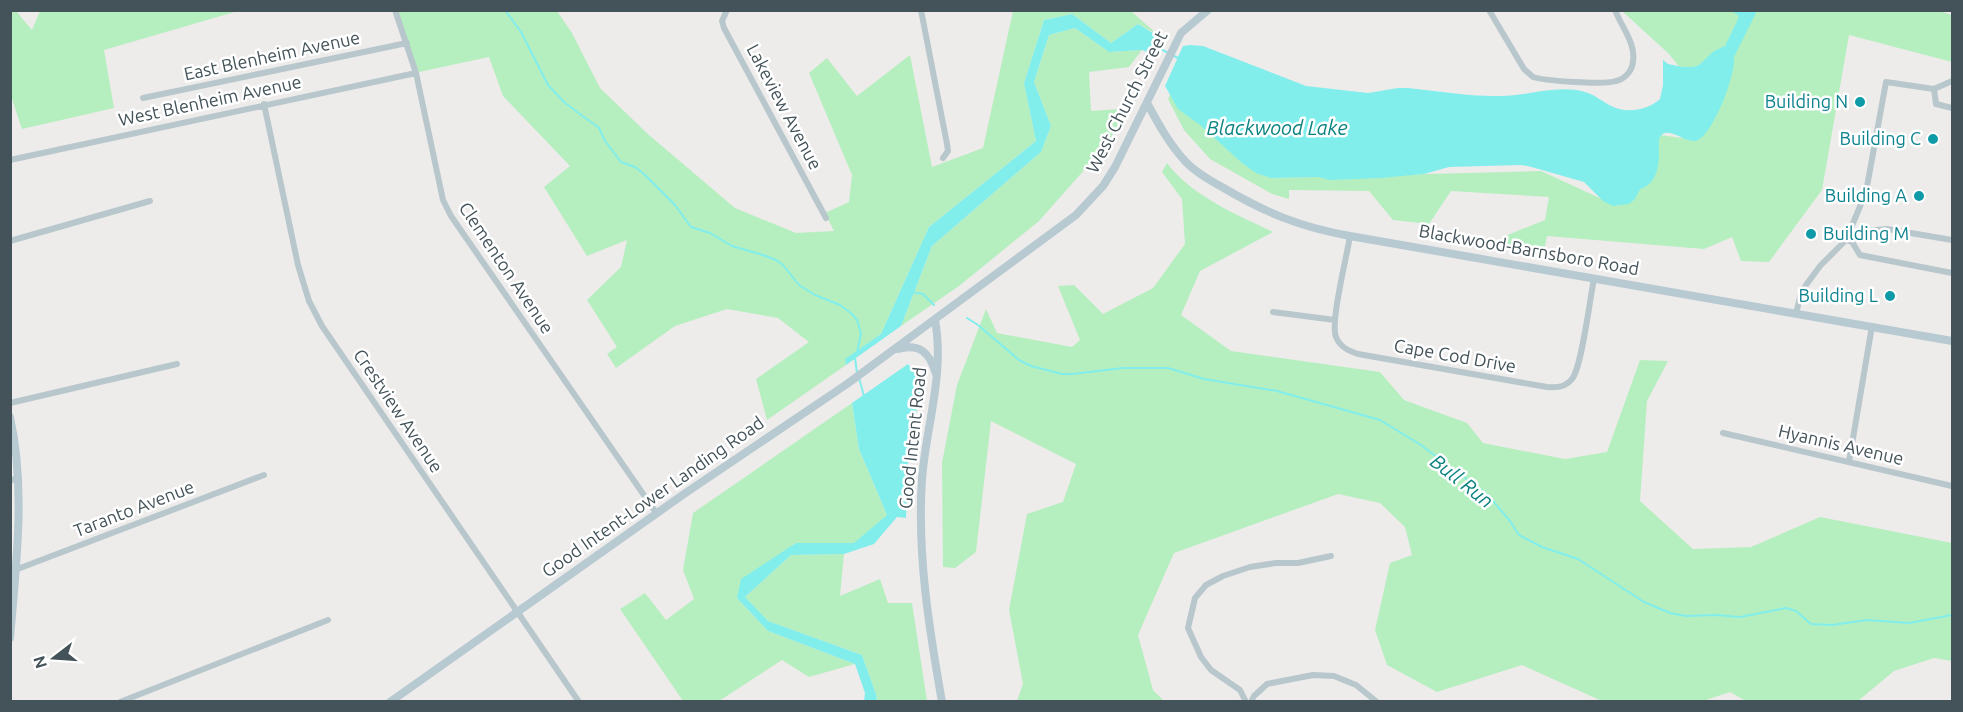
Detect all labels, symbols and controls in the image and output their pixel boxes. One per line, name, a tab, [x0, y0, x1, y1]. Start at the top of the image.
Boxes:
street label: East Blenheim Avenue	[182, 27, 362, 83]
street label: West Church Street	[1082, 27, 1171, 176]
street label: Lakeview Avenue	[743, 40, 826, 173]
street label: West Blenheim Avenue	[116, 71, 303, 129]
place label: Building N	[1765, 91, 1848, 111]
marker: Building N	[1853, 95, 1867, 109]
water label: Blackwood Lake	[1207, 116, 1347, 139]
place label: Building C	[1840, 128, 1921, 148]
marker: Building C	[1926, 132, 1940, 146]
place label: Building A	[1825, 185, 1907, 205]
marker: Building A	[1912, 189, 1926, 203]
street label: Clementon Avenue	[455, 198, 558, 337]
street label: Blackwood-Barnsboro Road	[1417, 220, 1641, 278]
place label: Building M	[1823, 223, 1909, 243]
marker: Building M	[1804, 227, 1818, 241]
place label: Building L	[1798, 285, 1878, 305]
marker: Building L	[1883, 289, 1897, 303]
street label: Cape Cod Drive	[1393, 334, 1518, 376]
street label: Crestview Avenue	[350, 345, 448, 476]
street label: Good Intent Road	[895, 366, 929, 510]
street label: Good Intent-Lower Landing Road	[538, 412, 767, 581]
street label: Hyannis Avenue	[1777, 420, 1906, 468]
water label: Bull Run	[1426, 449, 1498, 512]
street label: Taranto Avenue	[71, 476, 197, 540]
north arrow	[24, 628, 84, 688]
text: N	[29, 654, 50, 671]

